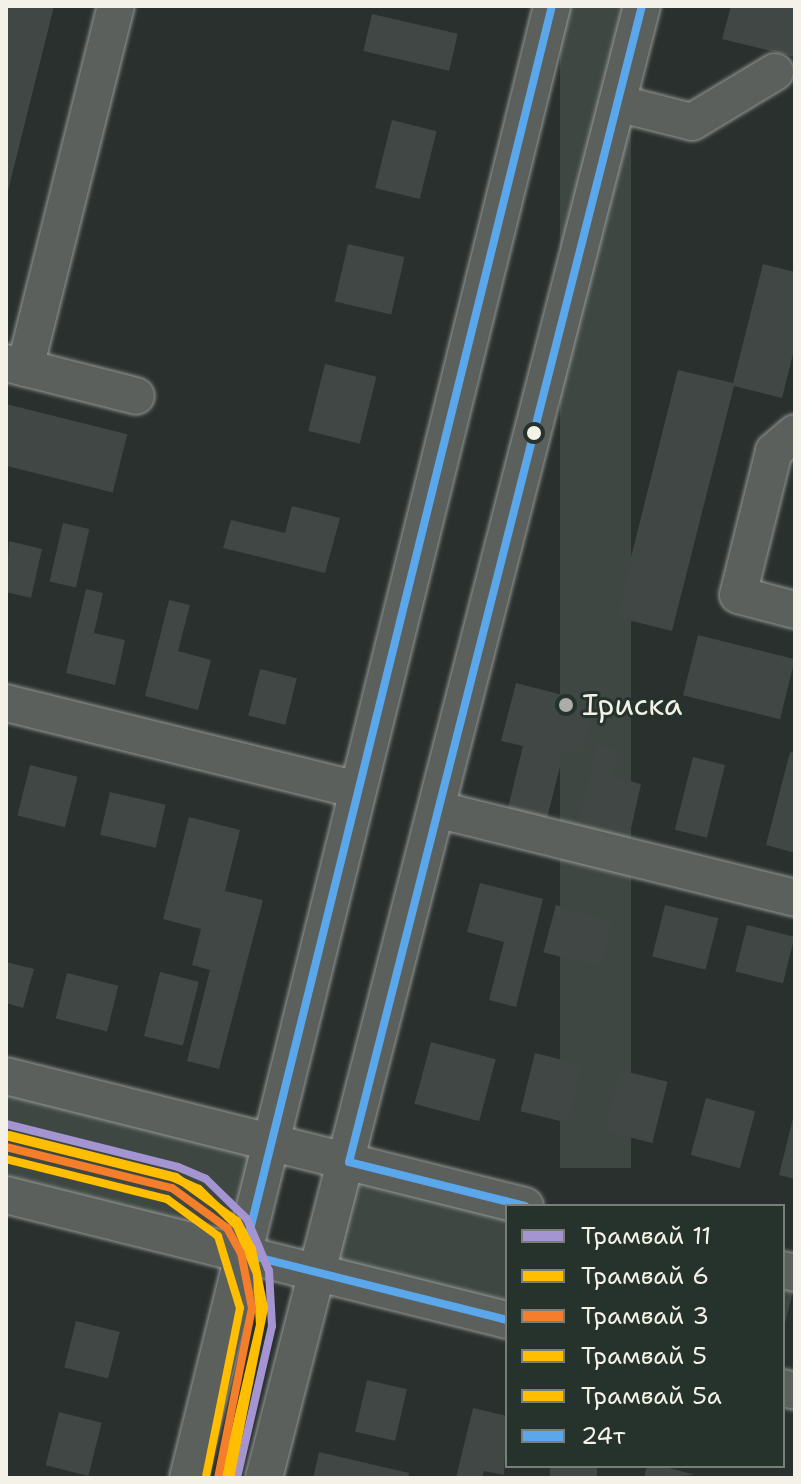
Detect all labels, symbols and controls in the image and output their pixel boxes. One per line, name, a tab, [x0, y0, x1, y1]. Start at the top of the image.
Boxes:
unlabelled marker	[526, 425, 542, 441]
place label: Іриска	[582, 687, 682, 723]
marker: Іриска	[557, 696, 575, 714]
legend	[505, 1204, 785, 1468]
text: Трамвай 11	[581, 1220, 711, 1252]
text: Трамвай 6	[581, 1260, 709, 1292]
text: Трамвай 3	[581, 1300, 709, 1332]
text: Трамвай 5	[581, 1340, 707, 1372]
text: Трамвай 5а	[581, 1380, 722, 1412]
text: 24т	[581, 1420, 625, 1452]

